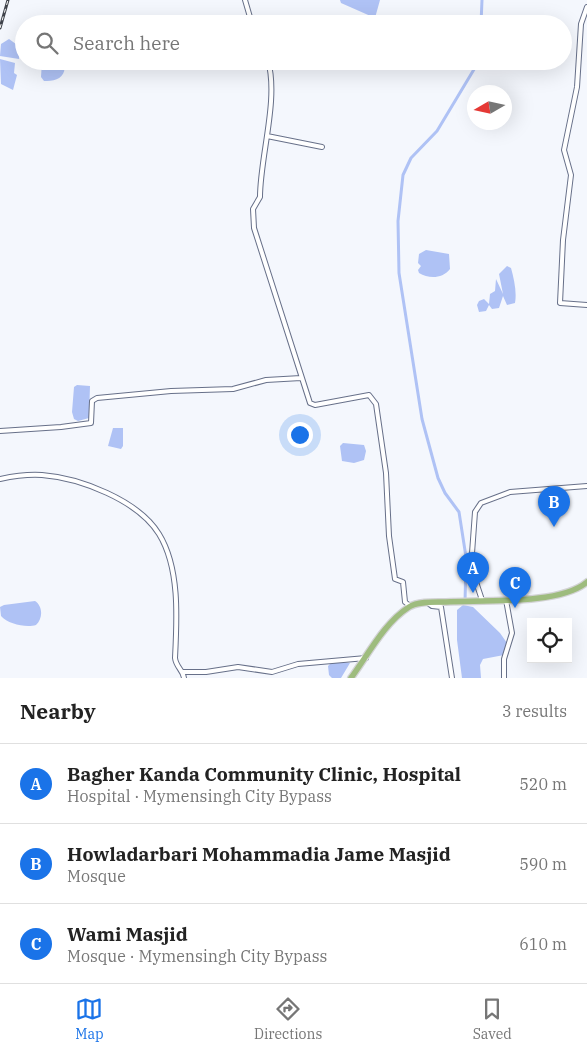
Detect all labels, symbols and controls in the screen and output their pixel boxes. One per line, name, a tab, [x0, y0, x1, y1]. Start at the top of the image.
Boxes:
search box	[15, 15, 572, 70]
icon: search	[33, 29, 61, 57]
text: Search here	[73, 31, 180, 55]
north arrow	[467, 85, 512, 130]
your location	[287, 422, 313, 448]
pin: B	[538, 486, 570, 527]
pin: A	[457, 552, 489, 593]
pin: C	[499, 567, 531, 608]
map controls	[527, 618, 572, 663]
button: locate	[527, 618, 572, 663]
text: Nearby	[20, 697, 96, 725]
text: 3 results	[502, 701, 567, 721]
text: Bagher Kanda Community Clinic, Hospital	[67, 762, 461, 786]
text: A	[30, 774, 42, 794]
text: 520 m	[519, 774, 567, 794]
text: Hospital · Mymensingh City Bypass	[67, 786, 332, 806]
text: Howladarbari Mohammadia Jame Masjid	[67, 842, 451, 866]
text: B	[30, 854, 42, 874]
text: 590 m	[519, 854, 567, 874]
text: Mosque	[67, 866, 126, 886]
text: Wami Masjid	[67, 922, 188, 946]
text: C	[31, 934, 41, 954]
text: 610 m	[519, 934, 567, 954]
text: Mosque · Mymensingh City Bypass	[67, 946, 327, 966]
tab: Map	[75, 995, 104, 1043]
tab: Directions	[254, 995, 322, 1043]
tab: Saved	[473, 995, 512, 1043]

